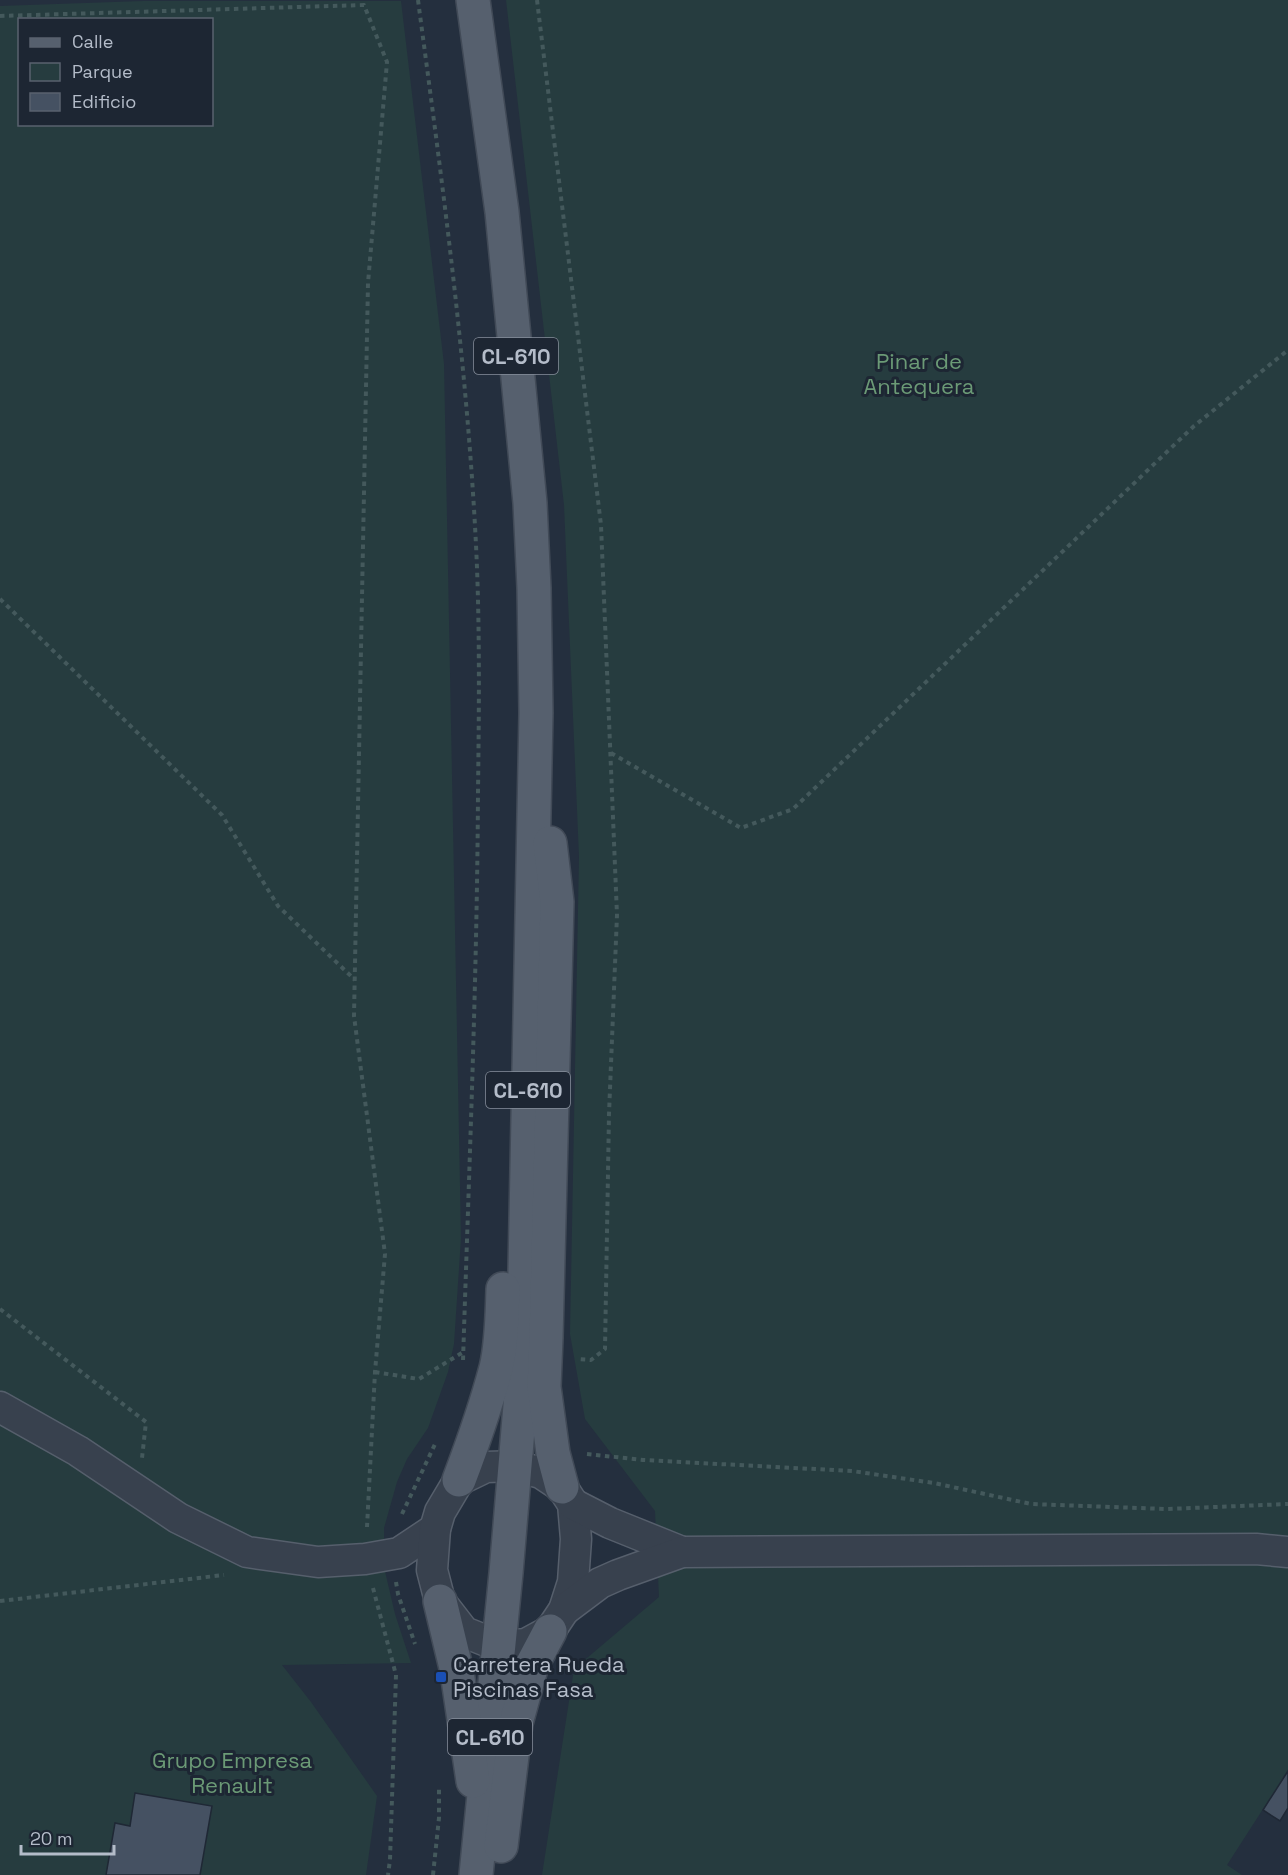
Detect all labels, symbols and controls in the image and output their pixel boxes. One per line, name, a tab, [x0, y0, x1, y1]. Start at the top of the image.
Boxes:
legend	[18, 18, 213, 126]
text: Calle	[72, 30, 113, 53]
text: Parque	[72, 60, 133, 83]
text: Edificio	[72, 90, 136, 113]
road number: CL-610	[474, 338, 558, 374]
park label: Pinar de Antequera	[863, 347, 975, 400]
road number: CL-610	[486, 1072, 570, 1108]
place label: Carretera Rueda Piscinas Fasa	[453, 1650, 625, 1703]
marker: Carretera Rueda Piscinas Fasa	[434, 1670, 448, 1684]
road number: CL-610	[448, 1719, 532, 1755]
park label: Grupo Empresa Renault	[152, 1746, 312, 1799]
scale bar	[21, 1818, 114, 1856]
text: 20 m	[30, 1827, 73, 1850]

